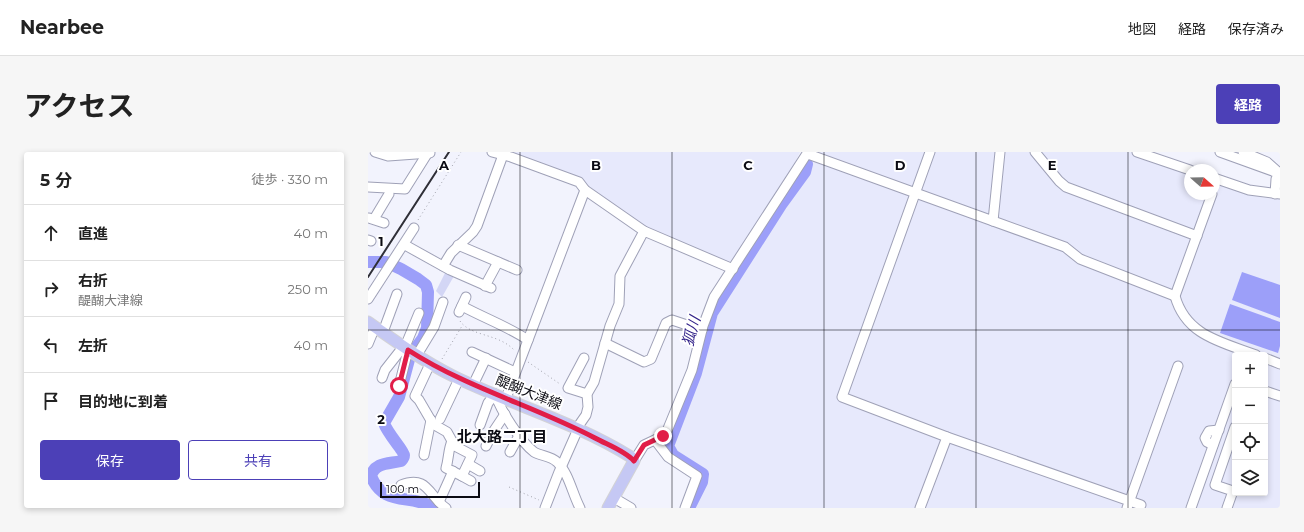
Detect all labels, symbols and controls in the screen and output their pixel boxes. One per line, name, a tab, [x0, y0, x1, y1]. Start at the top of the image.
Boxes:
text: Nearbee	[20, 16, 104, 39]
text: 地図	[1128, 20, 1156, 38]
text: 経路	[1178, 20, 1206, 38]
text: 保存済み	[1228, 20, 1284, 38]
button: 経路	[1216, 84, 1280, 124]
text: アクセス	[24, 89, 135, 123]
text: A	[438, 157, 450, 173]
text: B	[591, 157, 601, 173]
text: C	[743, 157, 753, 173]
text: D	[895, 157, 906, 173]
text: E	[1048, 157, 1057, 173]
north arrow	[1184, 164, 1220, 200]
text: 5 分	[40, 170, 72, 190]
text: 徒歩 · 330 m	[252, 171, 328, 187]
icon: ahead	[40, 222, 62, 244]
text: 直進	[78, 224, 108, 243]
text: 40 m	[294, 225, 328, 241]
text: 1	[378, 233, 384, 249]
text: 右折	[78, 271, 108, 290]
icon: right	[40, 278, 62, 300]
text: 250 m	[287, 281, 328, 297]
text: 醍醐大津線	[78, 292, 143, 308]
water label: 狐川	[678, 312, 705, 348]
icon: left	[40, 334, 62, 356]
text: 左折	[78, 336, 108, 355]
text: 40 m	[294, 337, 328, 353]
map controls	[1232, 352, 1268, 496]
button: +	[1232, 352, 1268, 388]
street label: 醍醐大津線	[493, 371, 565, 413]
route start	[390, 377, 408, 395]
button: −	[1232, 388, 1268, 424]
icon: arrive	[40, 390, 62, 412]
text: 目的地に到着	[78, 392, 168, 411]
text: 2	[377, 411, 385, 427]
button: locate	[1232, 424, 1268, 460]
district label: 北大路二丁目	[457, 427, 547, 446]
route end	[654, 427, 672, 445]
button: 保存	[40, 440, 180, 480]
button: 共有	[188, 440, 328, 480]
button: layers	[1232, 460, 1268, 496]
scale bar	[380, 480, 480, 499]
text: 100 m	[386, 482, 419, 496]

